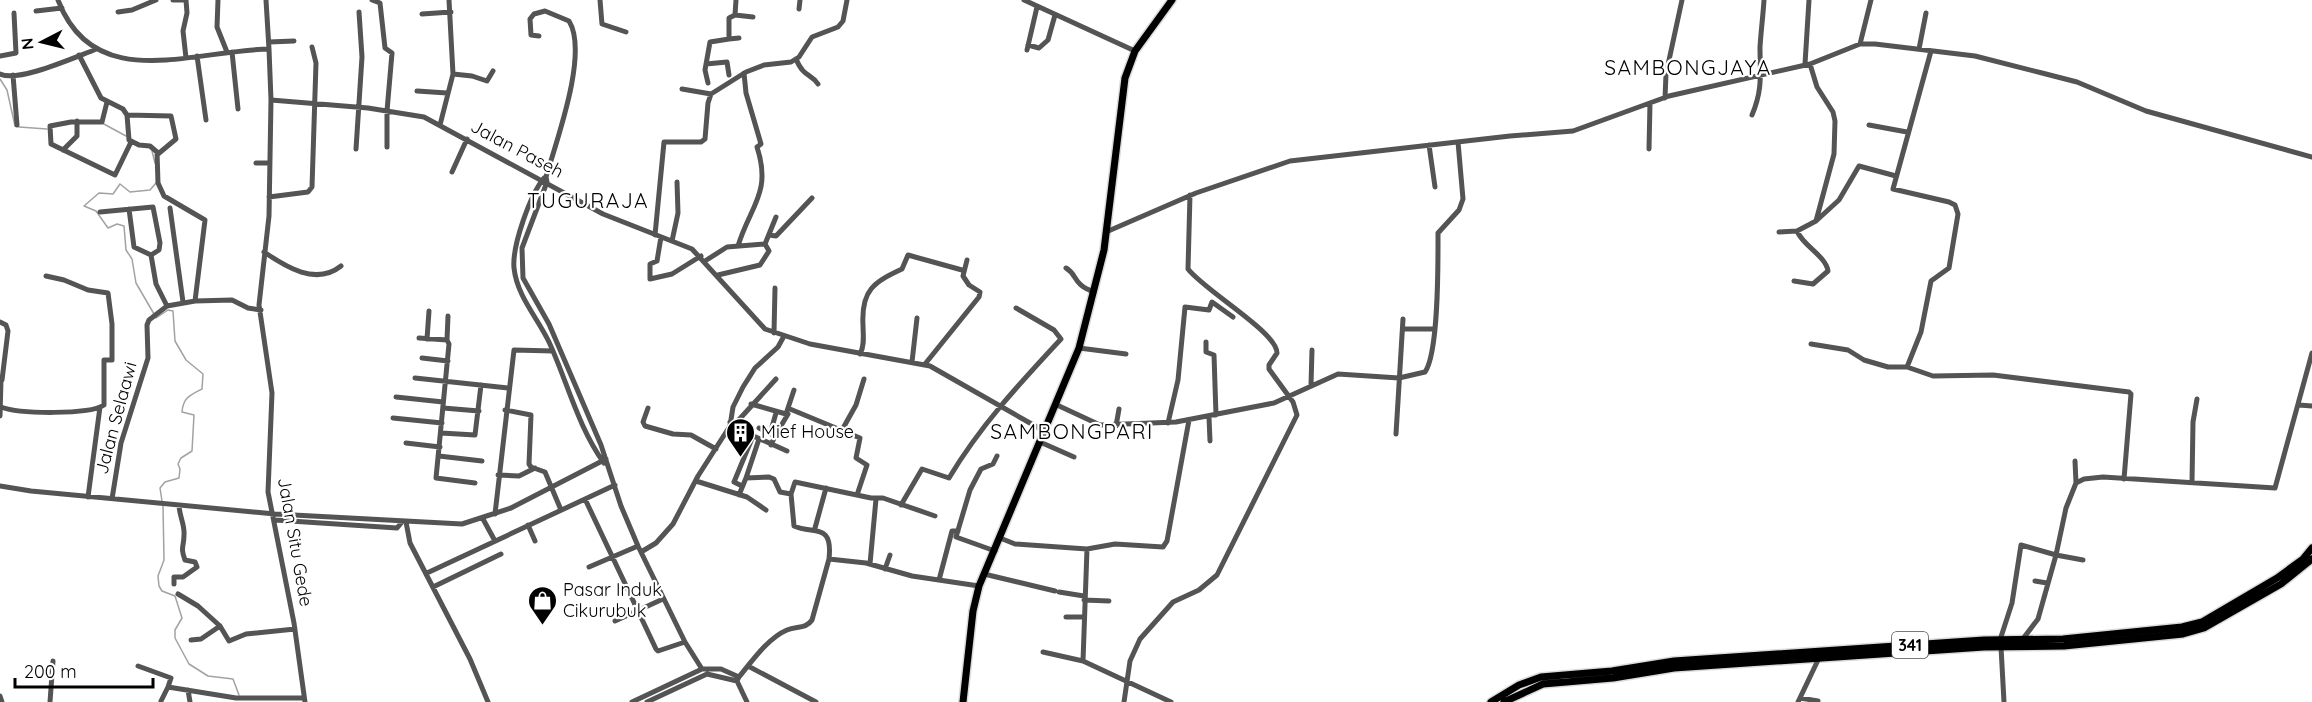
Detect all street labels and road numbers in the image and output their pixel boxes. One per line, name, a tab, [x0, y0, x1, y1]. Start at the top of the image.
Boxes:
street label: Jalan Paseh	[467, 114, 568, 183]
street label: Jalan Selaawi	[89, 359, 142, 477]
street label: Jalan Situ Gede	[273, 476, 318, 608]
road number: 341	[1892, 632, 1928, 658]

